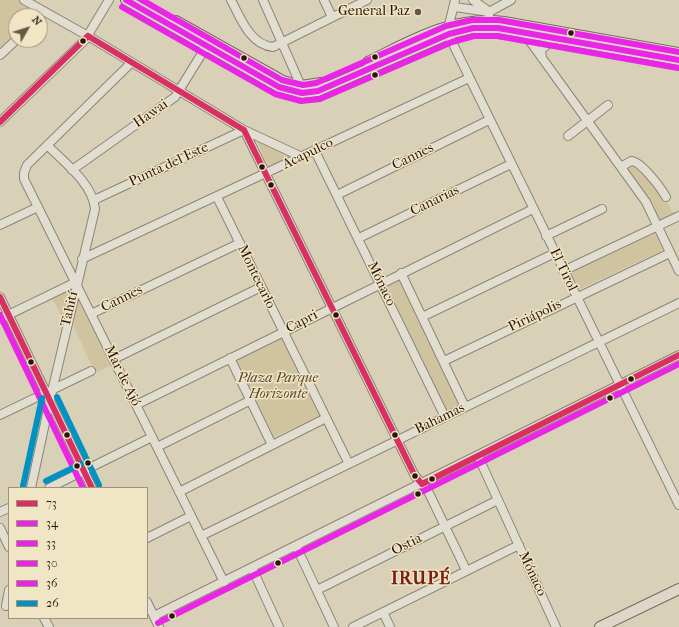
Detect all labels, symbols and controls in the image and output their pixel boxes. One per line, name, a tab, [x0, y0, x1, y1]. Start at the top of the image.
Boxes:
place label: General Paz	[338, 4, 410, 20]
marker: General Paz	[413, 7, 423, 17]
north arrow	[8, 8, 48, 48]
text: N	[29, 13, 45, 28]
unlabelled marker	[566, 28, 576, 38]
unlabelled marker	[78, 36, 88, 46]
unlabelled marker	[370, 52, 380, 62]
unlabelled marker	[239, 53, 249, 63]
unlabelled marker	[370, 70, 380, 80]
street label: Hawai	[131, 96, 171, 132]
street label: Acapulco	[280, 135, 336, 173]
street label: Punta del Este	[127, 139, 211, 191]
street label: Cannes	[389, 140, 437, 174]
unlabelled marker	[257, 162, 267, 172]
unlabelled marker	[266, 180, 276, 190]
street label: Canarias	[408, 182, 462, 220]
street label: Montecarlo	[233, 242, 279, 312]
street label: El Tirol	[545, 246, 581, 294]
street label: Mónaco	[363, 259, 399, 309]
street label: Cannes	[98, 282, 146, 316]
street label: Tahití	[58, 290, 82, 328]
street label: Piriápolis	[506, 296, 564, 336]
street label: Capri	[283, 307, 321, 337]
unlabelled marker	[331, 310, 341, 320]
street label: Mar de Ajó	[100, 343, 144, 409]
unlabelled marker	[26, 357, 36, 367]
park label: Plaza Parque Horizonte	[238, 371, 318, 404]
unlabelled marker	[626, 374, 636, 384]
unlabelled marker	[605, 393, 615, 403]
street label: Bahamas	[412, 400, 468, 438]
unlabelled marker	[62, 430, 72, 440]
unlabelled marker	[390, 430, 400, 440]
unlabelled marker	[83, 458, 93, 468]
unlabelled marker	[72, 461, 82, 471]
unlabelled marker	[410, 471, 420, 481]
unlabelled marker	[427, 474, 437, 484]
legend	[8, 487, 148, 619]
unlabelled marker	[413, 489, 423, 499]
text: 73	[46, 496, 57, 510]
text: 34	[46, 516, 58, 530]
street label: Ostia	[389, 530, 425, 560]
text: 33	[46, 536, 56, 550]
street label: Mónaco	[514, 549, 550, 599]
text: 30	[46, 556, 58, 570]
unlabelled marker	[273, 558, 283, 568]
district label: IRUPÉ	[391, 569, 451, 591]
text: 36	[46, 576, 57, 590]
text: 26	[46, 596, 59, 610]
unlabelled marker	[167, 611, 177, 621]

